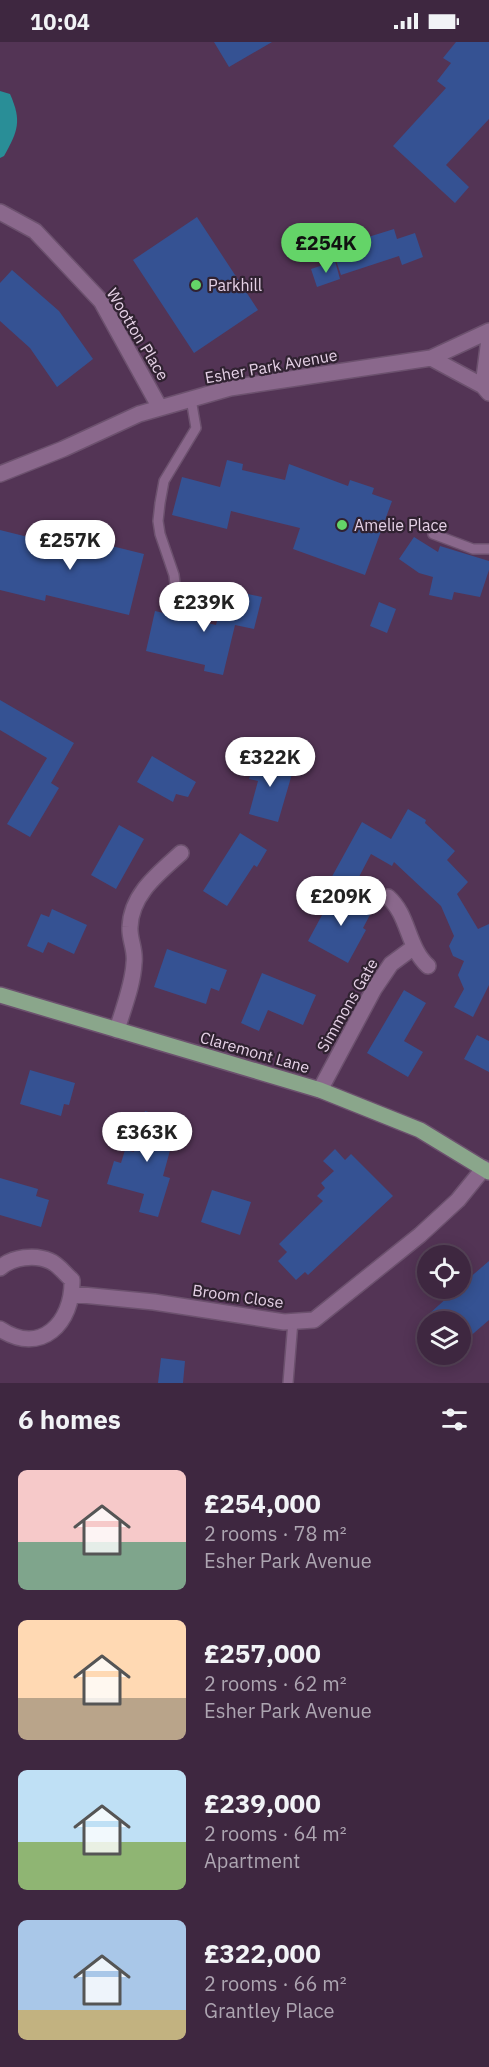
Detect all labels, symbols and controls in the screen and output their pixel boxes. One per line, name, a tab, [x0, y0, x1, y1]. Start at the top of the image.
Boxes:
text: 10:04	[30, 7, 90, 36]
pin: £254K	[284, 223, 368, 274]
text: £254K	[295, 229, 357, 256]
place label: Parkhill	[208, 275, 262, 295]
marker: Parkhill	[189, 278, 203, 292]
street label: Wootton Place	[103, 284, 173, 384]
street label: Esher Park Avenue	[203, 344, 339, 388]
place label: Amelie Place	[354, 515, 447, 535]
marker: Amelie Place	[335, 518, 349, 532]
pin: £257K	[28, 520, 112, 571]
text: £257K	[39, 526, 101, 553]
pin: £239K	[162, 582, 246, 633]
text: £239K	[173, 588, 235, 615]
pin: £322K	[228, 737, 312, 788]
text: £322K	[239, 743, 301, 770]
pin: £209K	[299, 876, 383, 927]
text: £209K	[310, 882, 372, 909]
street label: Simmons Gate	[312, 954, 382, 1055]
street label: Claremont Lane	[198, 1027, 312, 1077]
pin: £363K	[105, 1112, 189, 1163]
text: £363K	[116, 1118, 178, 1145]
map controls	[417, 1245, 471, 1365]
button: locate	[417, 1245, 471, 1299]
street label: Broom Close	[191, 1280, 285, 1312]
button: layers	[417, 1311, 471, 1365]
text: 6 homes	[18, 1402, 121, 1436]
icon: filters	[438, 1403, 471, 1436]
text: £254,000	[204, 1486, 321, 1520]
icon: home	[66, 1494, 138, 1566]
text: 2 rooms · 78 m²	[204, 1520, 347, 1547]
text: Esher Park Avenue	[204, 1547, 372, 1574]
text: £257,000	[204, 1636, 321, 1670]
icon: home	[66, 1644, 138, 1716]
text: 2 rooms · 62 m²	[204, 1670, 347, 1697]
text: Esher Park Avenue	[204, 1697, 372, 1724]
text: £239,000	[204, 1786, 321, 1820]
icon: home	[66, 1794, 138, 1866]
text: 2 rooms · 64 m²	[204, 1820, 347, 1847]
text: Apartment	[204, 1847, 300, 1874]
text: £322,000	[204, 1936, 321, 1970]
icon: home	[66, 1944, 138, 2016]
text: 2 rooms · 66 m²	[204, 1970, 347, 1997]
text: Grantley Place	[204, 1997, 334, 2024]

